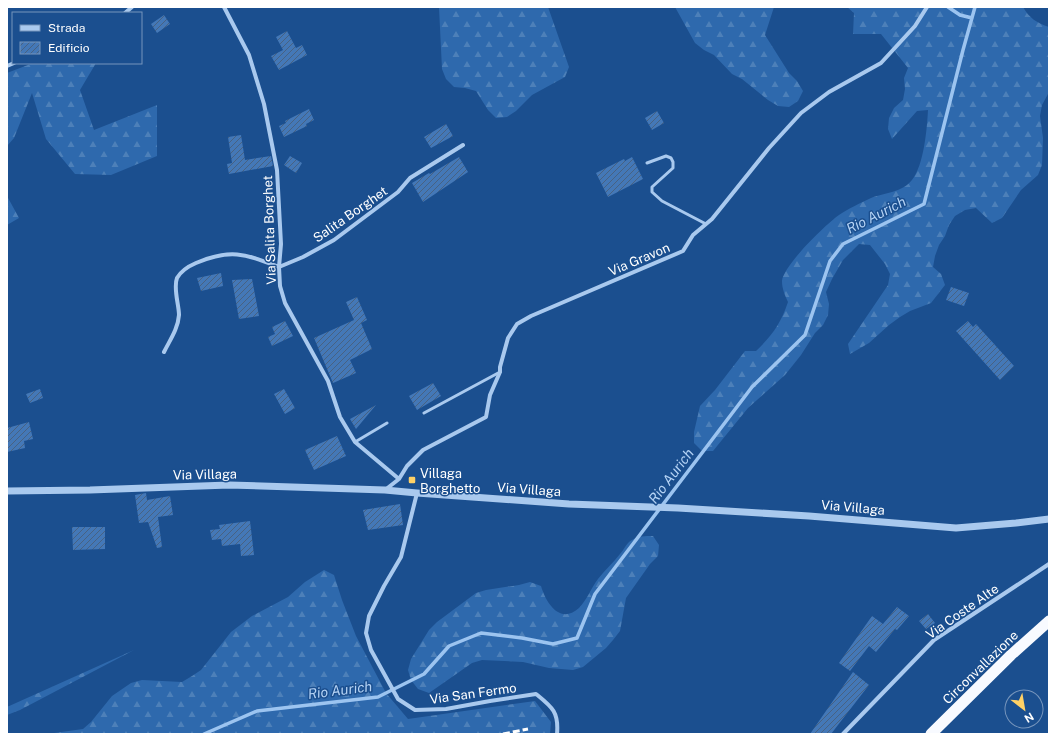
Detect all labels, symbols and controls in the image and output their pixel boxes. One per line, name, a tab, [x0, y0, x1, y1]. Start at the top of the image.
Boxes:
legend	[12, 12, 142, 64]
text: Strada	[48, 21, 85, 35]
text: Edificio	[48, 41, 90, 55]
street label: Via Salita Borghet	[260, 175, 279, 285]
street label: Salita Borghet	[310, 183, 390, 246]
water label: Rio Aurich	[844, 193, 909, 237]
street label: Via Gravon	[606, 240, 672, 279]
water label: Rio Aurich	[645, 445, 697, 507]
street label: Via Villaga	[173, 466, 237, 483]
place label: Villaga Borghetto	[420, 466, 480, 496]
marker: Villaga Borghetto	[407, 475, 417, 485]
street label: Via Villaga	[497, 480, 561, 499]
street label: Via Villaga	[820, 497, 885, 518]
street label: Via Coste Alte	[923, 581, 1001, 642]
street label: Circonvallazione	[940, 628, 1021, 707]
water label: Rio Aurich	[307, 678, 373, 702]
street label: Via San Fermo	[429, 680, 517, 707]
north arrow	[1004, 689, 1044, 729]
text: N	[1022, 710, 1036, 725]

